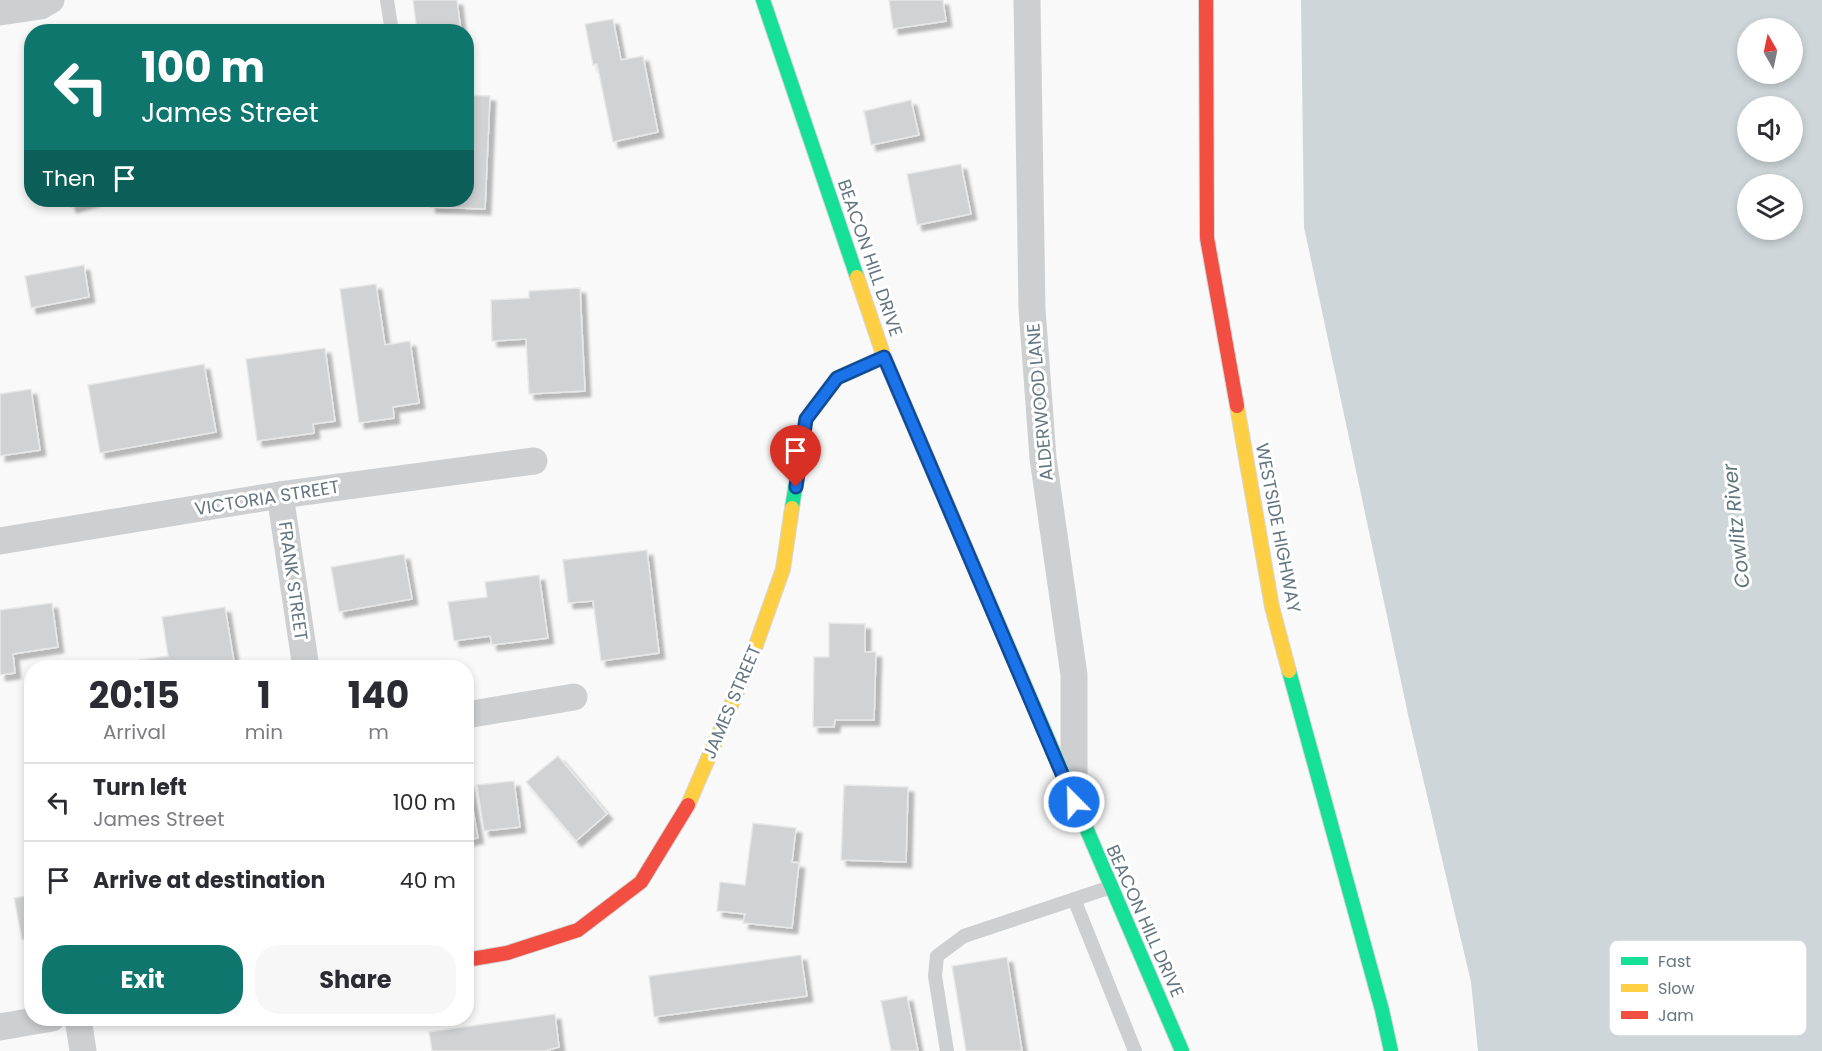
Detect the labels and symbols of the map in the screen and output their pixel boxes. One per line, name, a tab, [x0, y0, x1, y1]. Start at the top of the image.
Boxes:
north arrow	[1737, 18, 1803, 84]
street label: BEACON HILL DRIVE	[832, 176, 909, 340]
street label: ALDERWOOD LANE	[1020, 322, 1059, 482]
pin	[770, 425, 821, 487]
street label: WESTSIDE HIGHWAY	[1250, 441, 1307, 615]
water label: Cowlitz River	[1715, 462, 1756, 590]
street label: VICTORIA STREET	[193, 474, 341, 521]
street label: FRANK STREET	[273, 520, 314, 642]
street label: JAMES STREET	[696, 641, 767, 762]
position arrow	[1042, 770, 1106, 834]
street label: BEACON HILL DRIVE	[1101, 841, 1190, 1001]
legend	[1609, 940, 1807, 1036]
text: Fast	[1658, 950, 1691, 973]
text: Slow	[1658, 977, 1695, 1000]
text: Jam	[1658, 1004, 1694, 1027]

